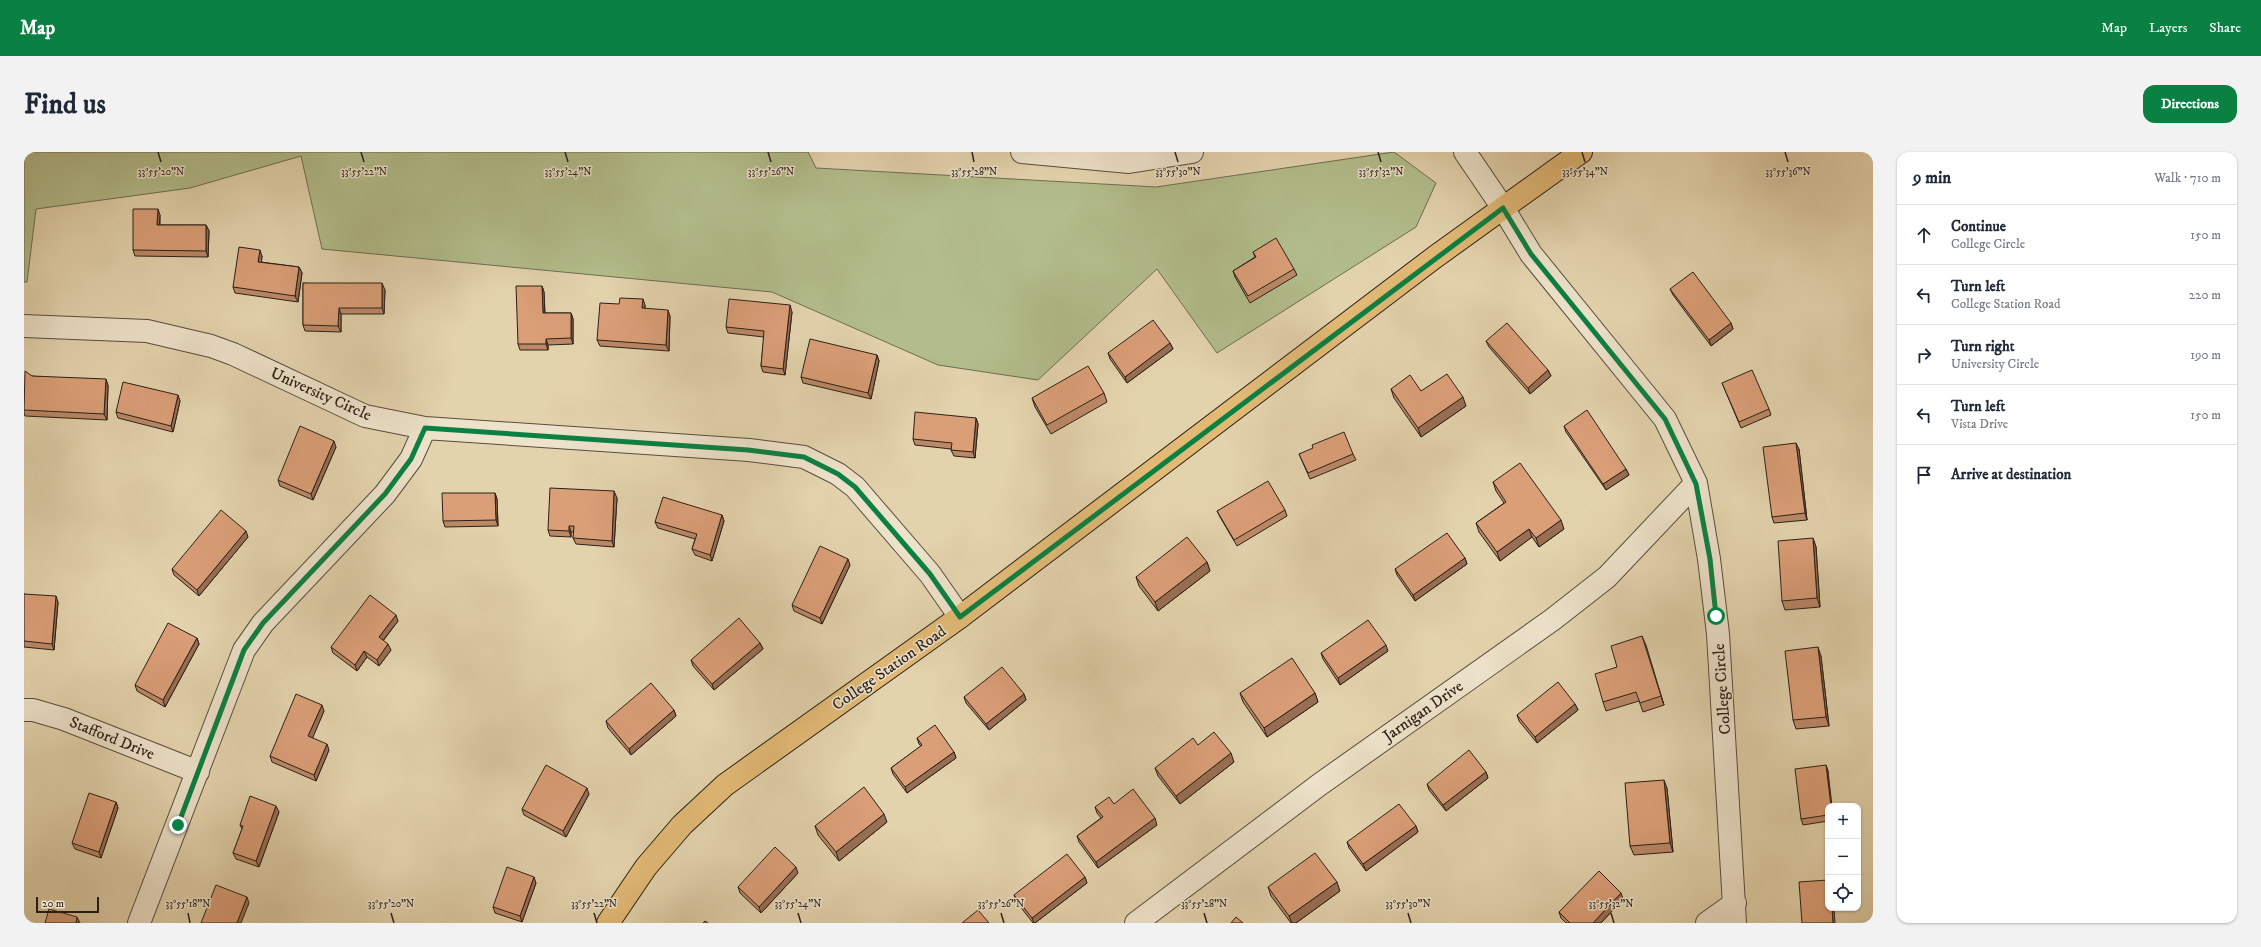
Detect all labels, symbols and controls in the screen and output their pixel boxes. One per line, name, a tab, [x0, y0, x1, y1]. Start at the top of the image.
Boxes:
text: Map	[20, 17, 55, 40]
text: Map	[2101, 19, 2127, 37]
text: Layers	[2149, 19, 2187, 37]
text: Share	[2209, 19, 2241, 37]
button: Directions	[2143, 85, 2237, 123]
text: Find us	[24, 87, 106, 122]
text: 33°55'20"N	[138, 166, 184, 178]
text: 33°55'22"N	[341, 166, 387, 178]
text: 33°55'24"N	[544, 166, 592, 178]
text: 33°55'26"N	[748, 166, 794, 178]
text: 33°55'28"N	[951, 166, 997, 178]
text: 33°55'30"N	[1155, 166, 1201, 178]
text: 33°55'32"N	[1359, 166, 1403, 178]
text: 33°55'34"N	[1562, 166, 1608, 178]
text: 33°55'36"N	[1765, 166, 1811, 178]
text: 9 min	[1913, 167, 1951, 189]
text: Walk · 710 m	[2154, 170, 2221, 186]
text: Continue	[1951, 217, 2006, 236]
icon: ahead	[1913, 224, 1935, 246]
text: 150 m	[2190, 227, 2221, 243]
text: College Circle	[1951, 236, 2025, 252]
text: Turn left	[1951, 277, 2005, 296]
icon: left	[1913, 284, 1935, 306]
text: 220 m	[2189, 287, 2221, 303]
text: College Station Road	[1951, 296, 2060, 312]
text: Turn right	[1951, 337, 2014, 356]
icon: right	[1913, 344, 1935, 366]
text: 190 m	[2190, 347, 2221, 363]
text: University Circle	[1951, 356, 2039, 372]
street label: University Circle	[267, 363, 375, 425]
text: Turn left	[1951, 397, 2005, 416]
icon: left	[1913, 404, 1935, 426]
text: 150 m	[2190, 407, 2221, 423]
text: Vista Drive	[1951, 416, 2008, 432]
icon: arrive	[1913, 464, 1935, 486]
text: Arrive at destination	[1951, 465, 2071, 484]
route start	[1707, 607, 1725, 625]
street label: College Station Road	[828, 621, 950, 715]
street label: College Circle	[1709, 642, 1735, 735]
street label: Jarnigan Drive	[1377, 676, 1467, 747]
street label: Stafford Drive	[67, 712, 158, 764]
map controls	[1825, 803, 1861, 911]
button: +	[1825, 803, 1861, 839]
route end	[169, 816, 187, 834]
button: −	[1825, 839, 1861, 875]
button: locate	[1825, 875, 1861, 911]
scale bar	[36, 895, 99, 914]
text: 20 m	[42, 897, 64, 911]
text: 33°55'18"N	[165, 898, 211, 910]
text: 33°55'20"N	[368, 898, 414, 910]
text: 33°55'22"N	[571, 898, 617, 910]
text: 33°55'24"N	[774, 898, 822, 910]
text: 33°55'26"N	[978, 898, 1024, 910]
text: 33°55'28"N	[1181, 898, 1227, 910]
text: 33°55'30"N	[1385, 898, 1431, 910]
text: 33°55'32"N	[1589, 898, 1633, 910]

